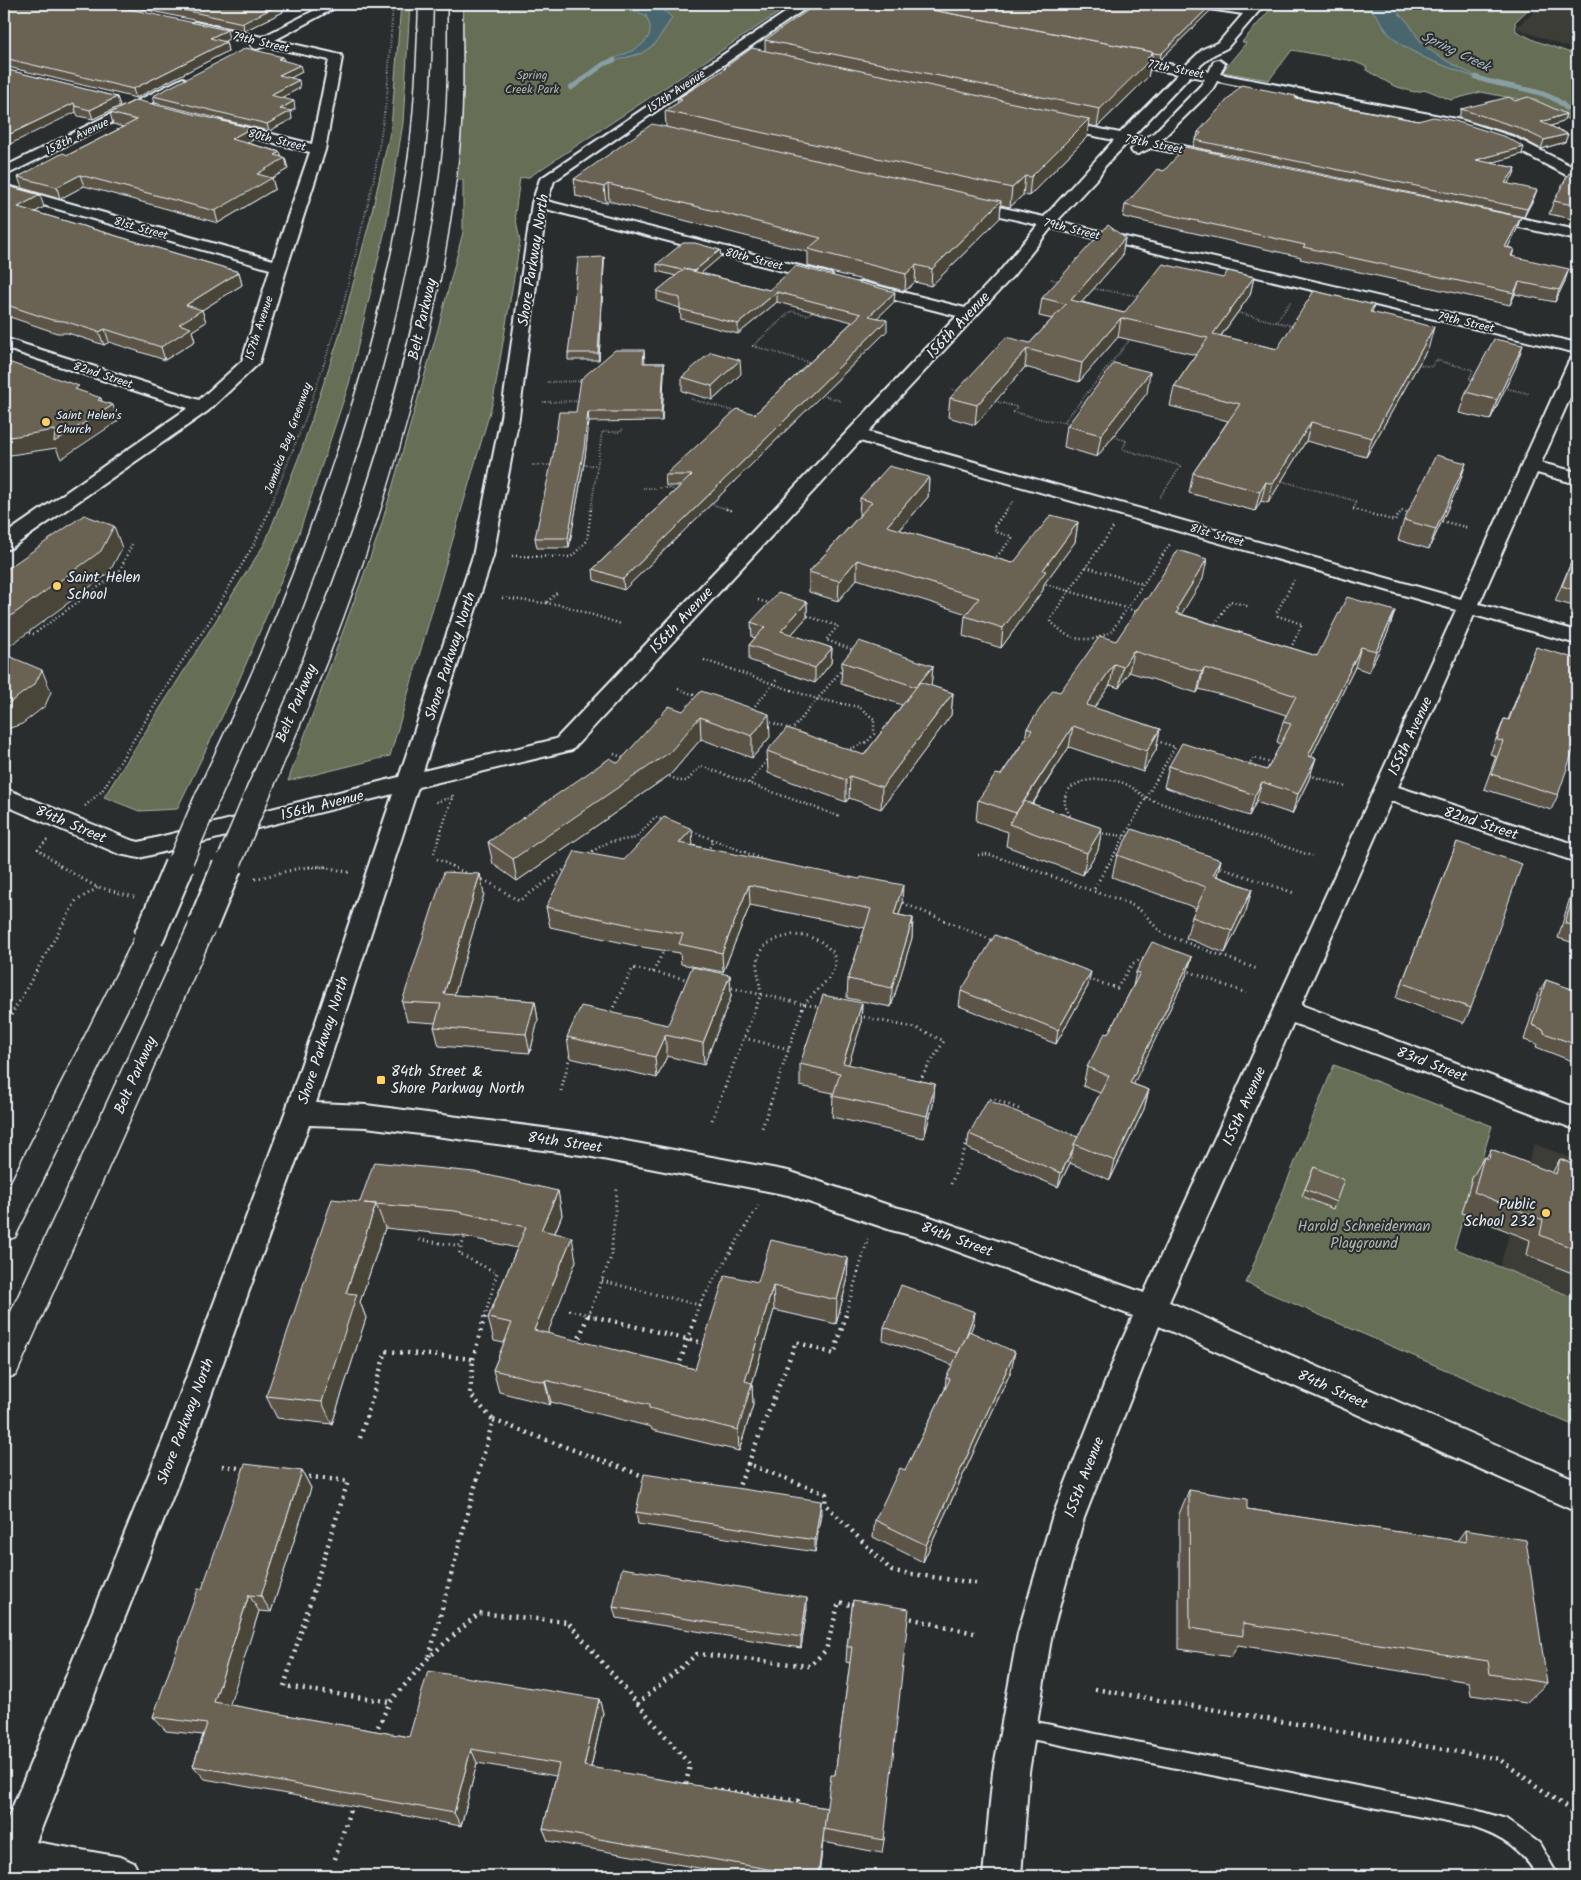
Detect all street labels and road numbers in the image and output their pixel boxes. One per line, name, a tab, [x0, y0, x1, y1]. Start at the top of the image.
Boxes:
street label: 79th Street	[231, 27, 291, 58]
street label: 77th Street	[1146, 55, 1206, 84]
street label: 157th Avenue	[643, 64, 710, 118]
street label: 158th Avenue	[42, 113, 113, 160]
street label: 80th Street	[246, 124, 308, 157]
street label: 78th Street	[1123, 130, 1185, 160]
street label: Shore Parkway North	[512, 192, 556, 328]
street label: 81st Street	[111, 212, 171, 245]
street label: 79th Street	[1042, 213, 1103, 246]
street label: 80th Street	[723, 243, 785, 276]
street label: Belt Parkway	[402, 275, 444, 362]
street label: 156th Avenue	[921, 286, 997, 365]
street label: 157th Avenue	[240, 293, 279, 363]
street label: 79th Street	[1436, 307, 1496, 338]
street label: 82nd Street	[71, 357, 136, 394]
street label: Jamaica Bay Greenway	[260, 380, 317, 496]
street label: 81st Street	[1187, 519, 1247, 552]
street label: 156th Avenue	[644, 581, 720, 660]
street label: Shore Parkway North	[419, 589, 483, 724]
street label: Belt Parkway	[270, 660, 325, 746]
street label: 155th Avenue	[1382, 693, 1440, 780]
street label: 156th Avenue	[278, 784, 367, 828]
street label: 84th Street	[31, 799, 110, 851]
street label: 82nd Street	[1440, 801, 1521, 847]
street label: Shore Parkway North	[292, 973, 356, 1108]
street label: Belt Parkway	[108, 1032, 164, 1118]
street label: 83rd Street	[1393, 1040, 1471, 1089]
street label: 155th Avenue	[1217, 1063, 1273, 1150]
street label: 84th Street	[526, 1126, 604, 1160]
street label: 84th Street	[917, 1216, 996, 1264]
street label: Shore Parkway North	[151, 1355, 221, 1488]
street label: 84th Street	[1293, 1364, 1372, 1416]
street label: 155th Avenue	[1059, 1433, 1111, 1521]

